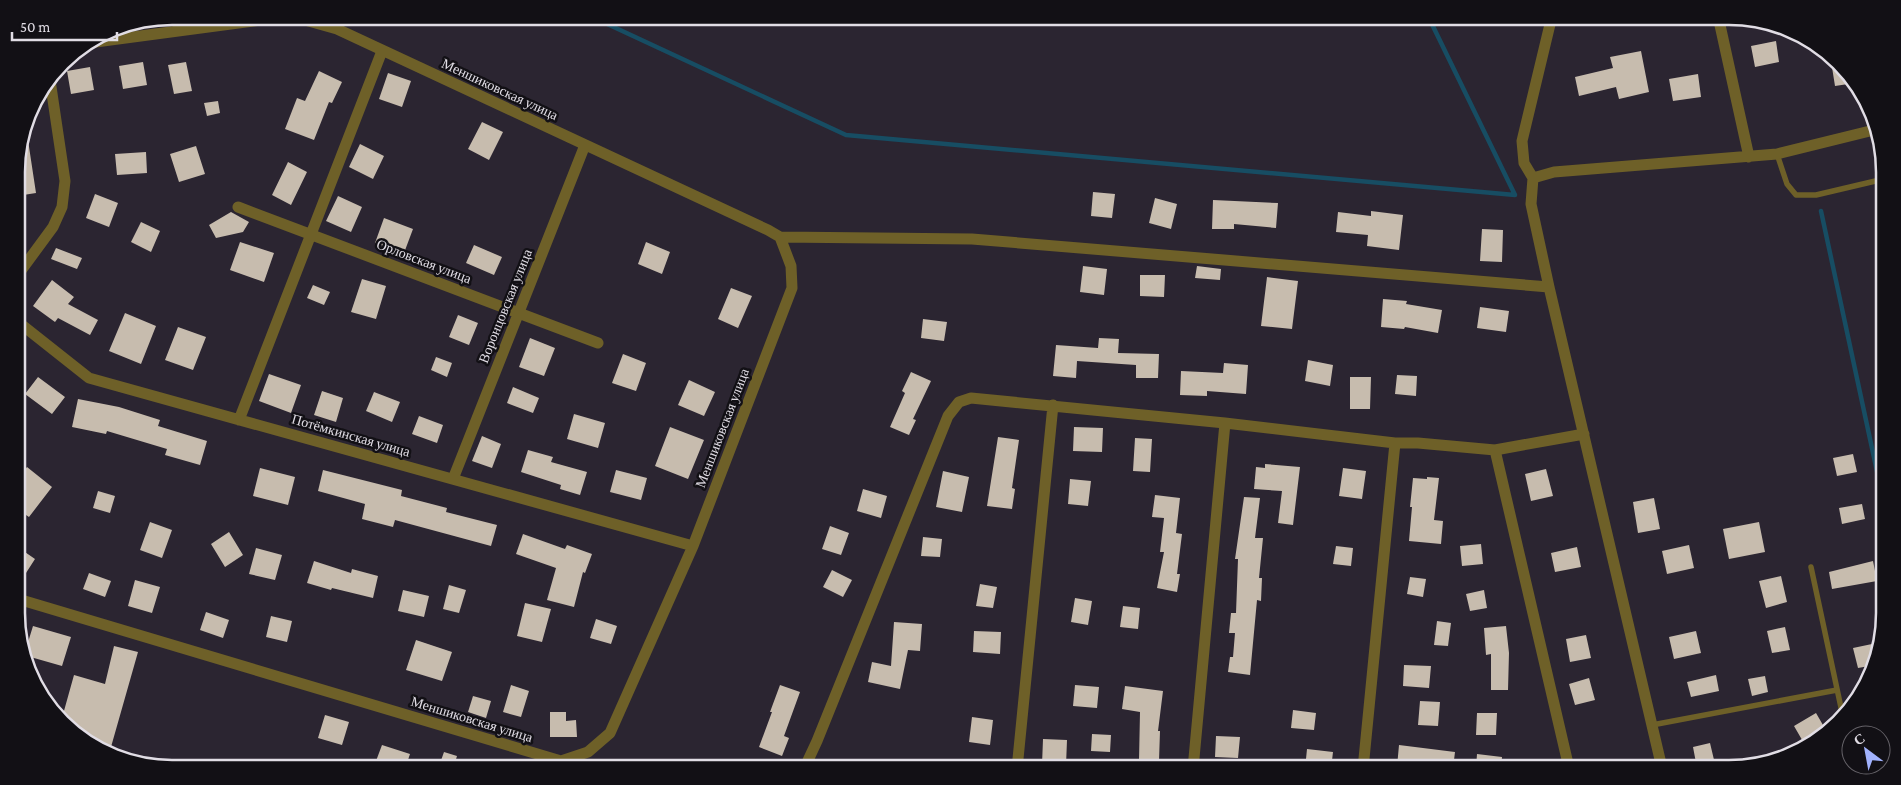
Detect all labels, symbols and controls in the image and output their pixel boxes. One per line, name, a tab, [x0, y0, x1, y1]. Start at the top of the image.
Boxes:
scale bar	[12, 10, 118, 42]
text: 50 m	[20, 19, 50, 35]
street label: Меншиковская улица	[439, 55, 561, 123]
street label: Орловская улица	[374, 236, 474, 287]
street label: Воронцовская улица	[475, 246, 535, 365]
street label: Меншиковская улица	[692, 365, 752, 490]
street label: Потёмкинская улица	[290, 410, 413, 460]
street label: Меншиковская улица	[409, 693, 536, 745]
north arrow	[1841, 725, 1891, 775]
text: С	[1851, 730, 1868, 748]

